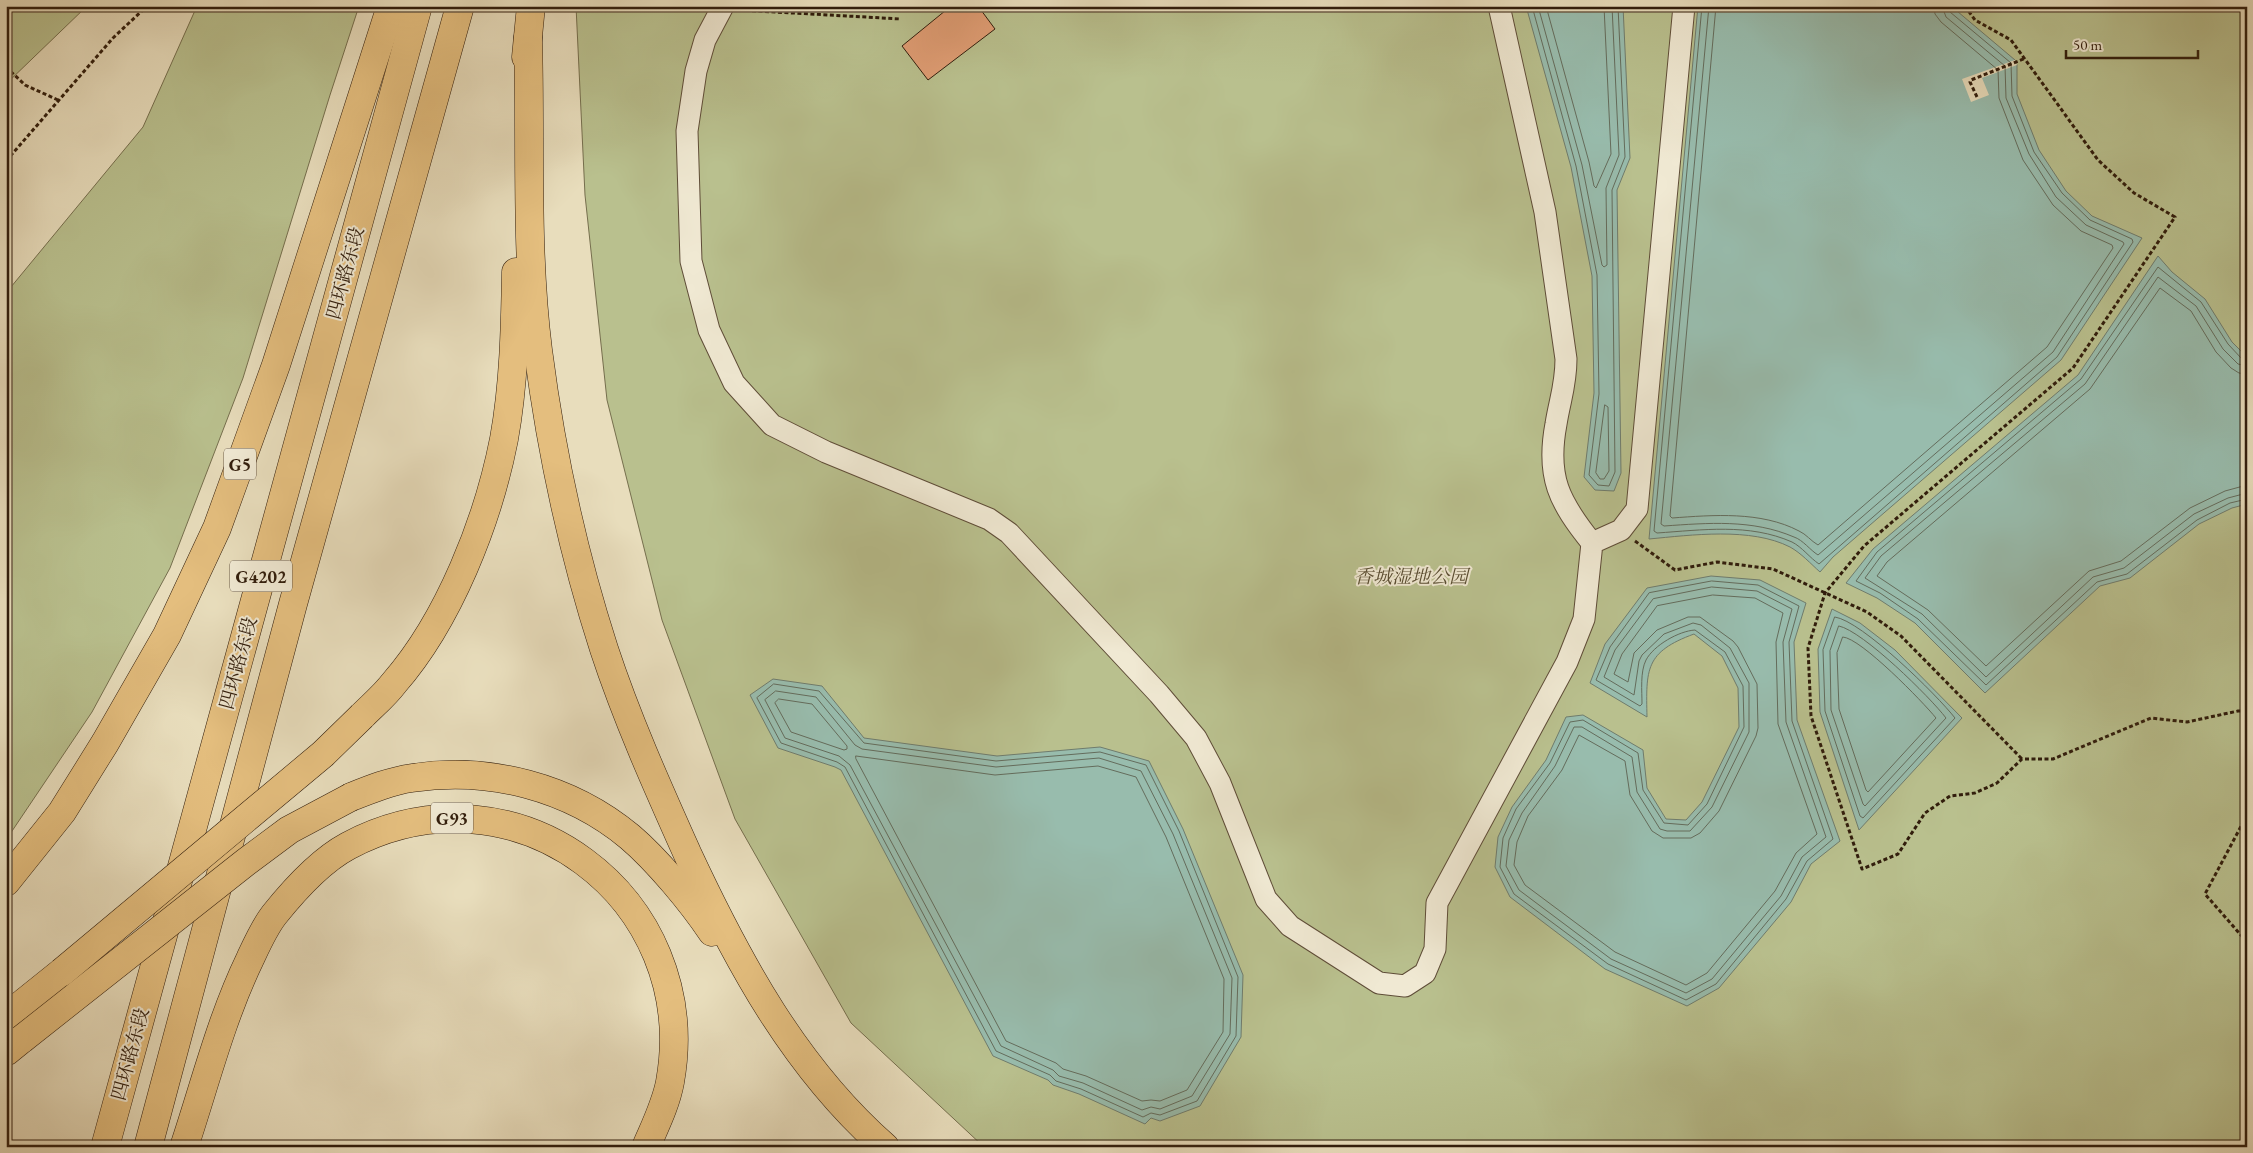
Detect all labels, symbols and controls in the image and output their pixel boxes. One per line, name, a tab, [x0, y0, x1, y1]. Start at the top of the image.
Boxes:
scale bar	[2066, 28, 2198, 60]
text: 50 m	[2073, 35, 2102, 54]
street label: 四环路东段	[321, 224, 369, 322]
road number: G5	[224, 448, 256, 479]
road number: G4202	[230, 560, 292, 592]
park label: 香城湿地公园	[1354, 564, 1471, 589]
street label: 四环路东段	[214, 614, 262, 712]
road number: G93	[431, 802, 473, 834]
street label: 四环路东段	[106, 1005, 154, 1103]

